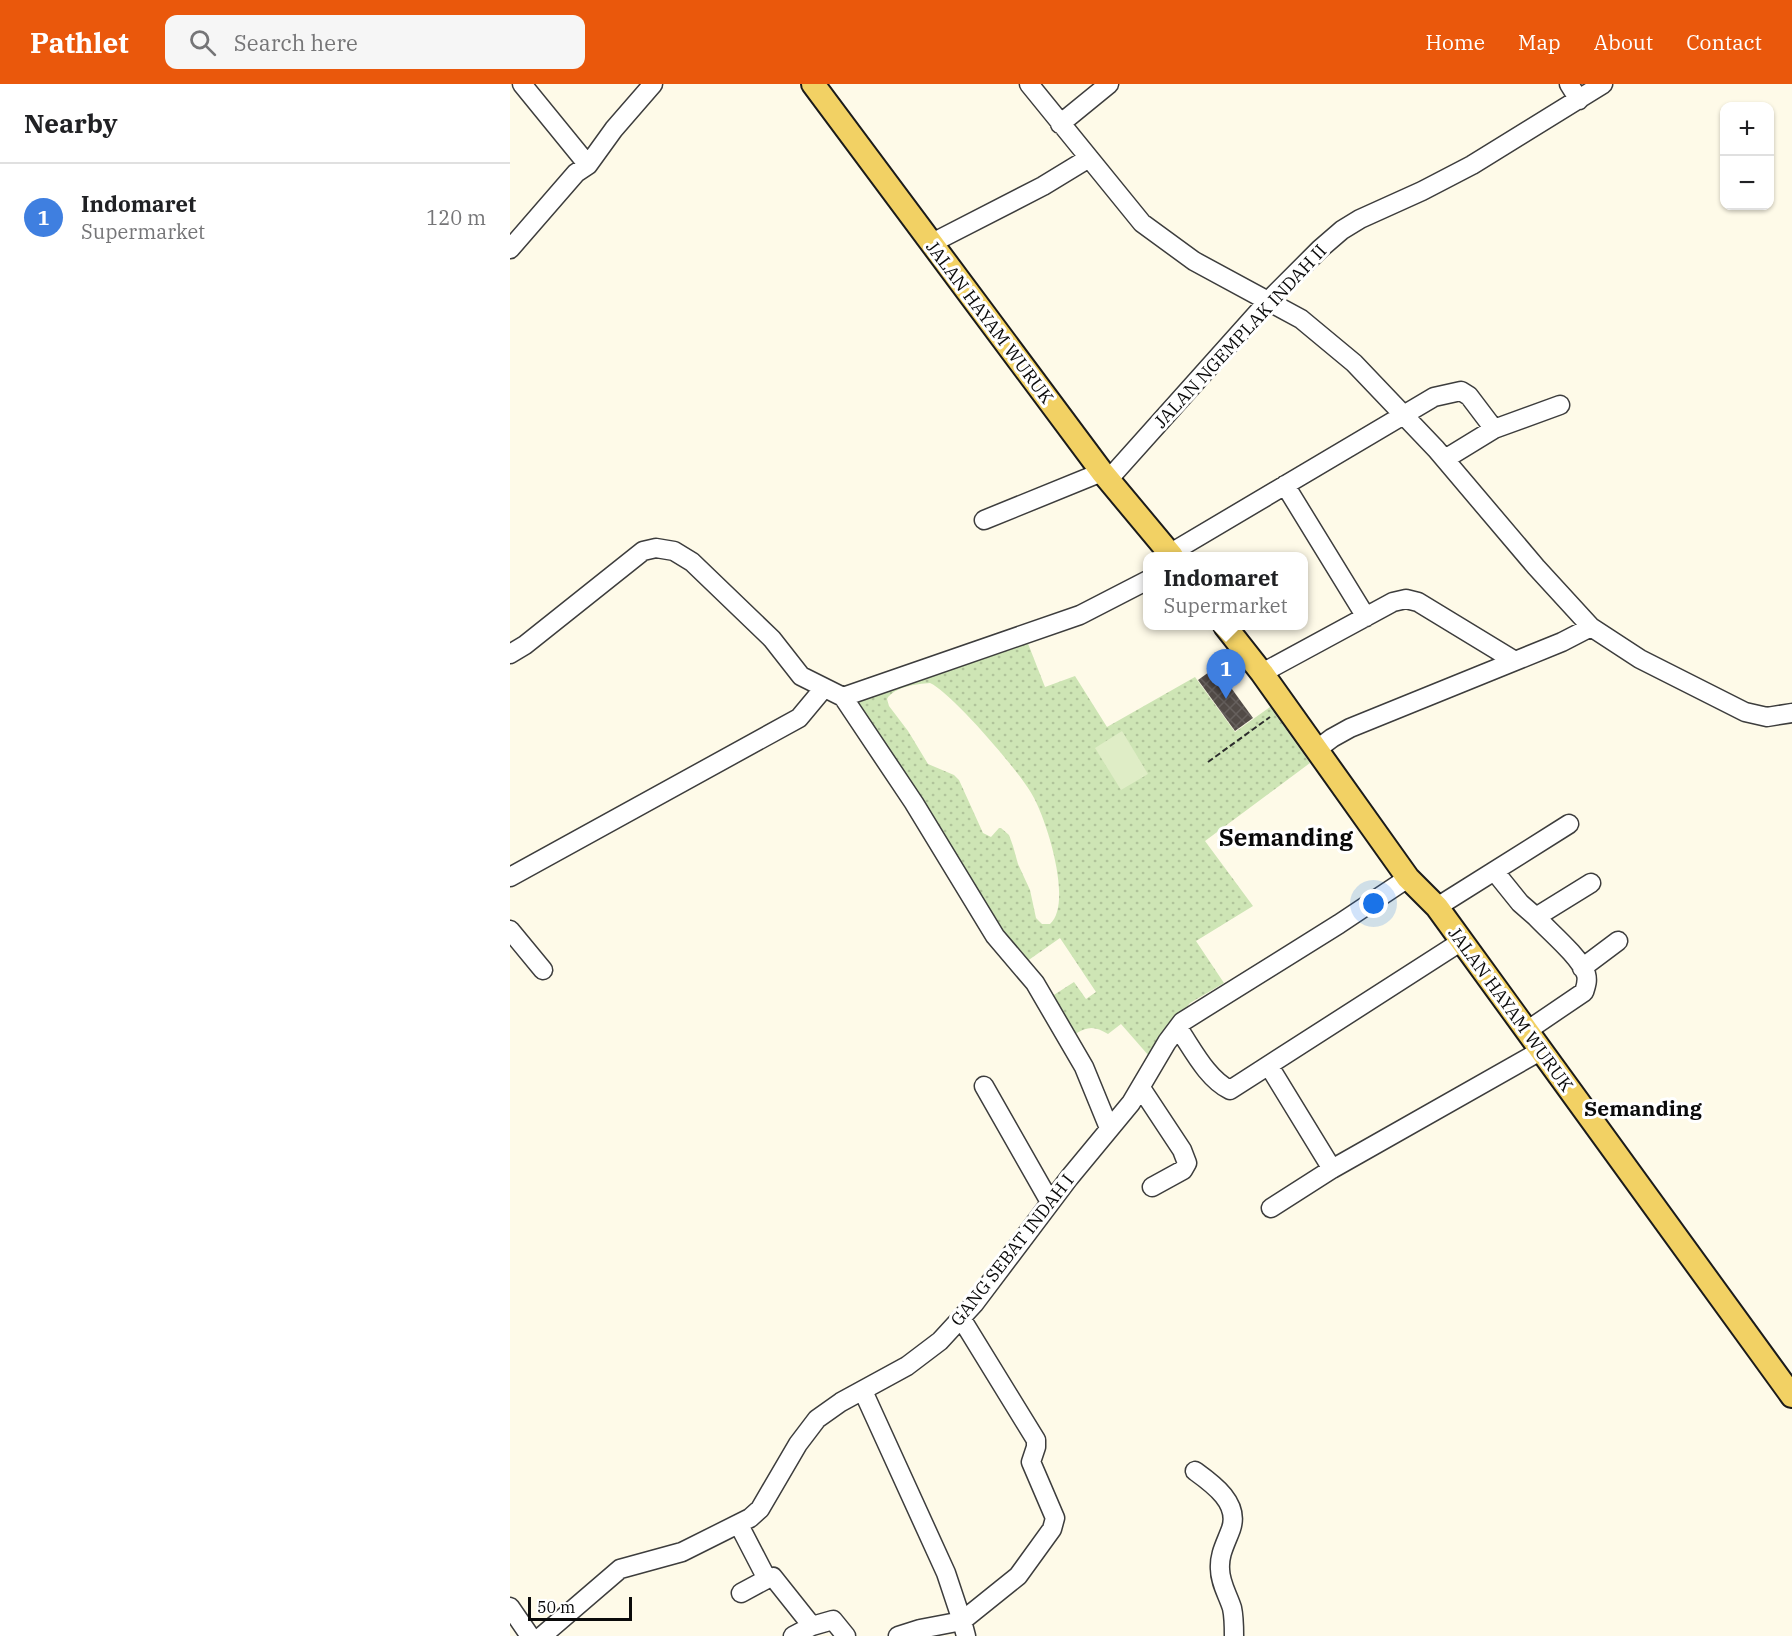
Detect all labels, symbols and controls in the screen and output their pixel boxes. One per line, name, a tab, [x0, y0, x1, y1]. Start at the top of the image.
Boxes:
search box	[165, 15, 585, 69]
text: Pathlet	[30, 24, 129, 61]
icon: search	[186, 26, 219, 59]
text: Search here	[234, 28, 358, 57]
text: Home	[1425, 28, 1485, 56]
text: Map	[1518, 28, 1561, 56]
text: About	[1594, 28, 1653, 56]
text: Contact	[1686, 28, 1762, 56]
map controls	[1720, 102, 1774, 210]
button: +	[1720, 102, 1774, 156]
text: Nearby	[24, 106, 118, 140]
button: −	[1720, 156, 1774, 210]
text: Indomaret	[81, 189, 196, 218]
text: 1	[38, 204, 50, 231]
text: 120 m	[426, 204, 486, 231]
text: Supermarket	[81, 218, 205, 245]
street label: JALAN HAYAM WURUK	[921, 236, 1059, 408]
street label: JALAN NGEMPLAK INDAH II	[1149, 239, 1331, 433]
popup	[1143, 552, 1308, 630]
text: Indomaret	[1163, 563, 1279, 592]
text: Supermarket	[1163, 592, 1288, 619]
pin: 1	[1206, 650, 1246, 699]
district label: Semanding	[1219, 821, 1353, 853]
your location	[1359, 889, 1388, 918]
street label: JALAN HAYAM WURUK	[1443, 922, 1579, 1096]
district label: Semanding	[1584, 1094, 1703, 1122]
street label: GANG SEBAT INDAH I	[945, 1169, 1079, 1331]
scale bar	[528, 1594, 632, 1622]
text: 50 m	[537, 1597, 575, 1617]

